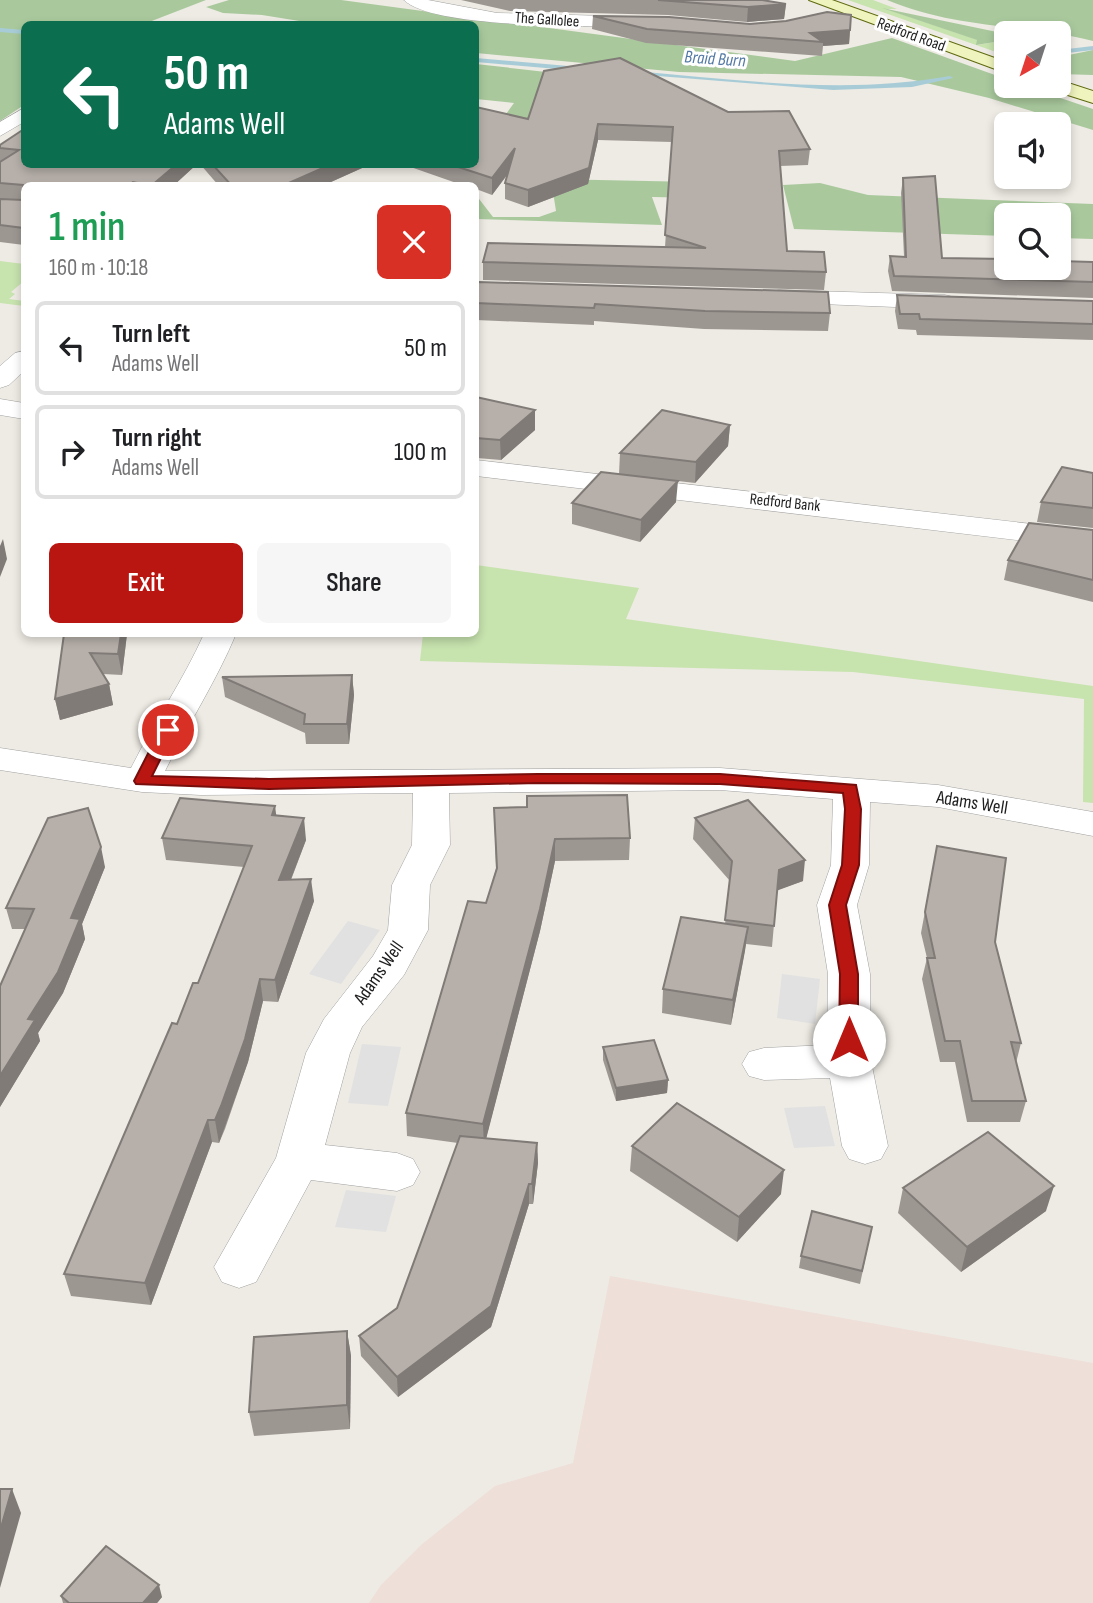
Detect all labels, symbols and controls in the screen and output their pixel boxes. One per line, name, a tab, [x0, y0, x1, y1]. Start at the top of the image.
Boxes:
street label: The Gallolee	[514, 8, 580, 32]
street label: Redford Road	[874, 14, 948, 56]
north arrow	[994, 21, 1071, 98]
map controls	[994, 21, 1071, 280]
text: 50 m	[164, 45, 249, 104]
water label: Braid Burn	[684, 46, 747, 72]
icon: left	[49, 49, 140, 140]
text: Adams Well	[164, 105, 285, 144]
button: sound	[994, 112, 1071, 189]
text: 1 min	[49, 202, 125, 253]
button: search	[994, 203, 1071, 280]
button: close	[377, 205, 451, 279]
text: 160 m · 10:18	[49, 254, 148, 282]
text: Turn left	[112, 319, 190, 350]
icon: left	[53, 329, 91, 367]
text: 50 m	[404, 333, 447, 364]
text: Adams Well	[112, 350, 199, 378]
text: Turn right	[112, 423, 201, 454]
icon: right	[53, 433, 91, 471]
text: 100 m	[394, 437, 447, 468]
text: Adams Well	[112, 454, 199, 482]
street label: Redford Bank	[749, 490, 821, 516]
button: Exit	[49, 543, 243, 623]
button: Share	[257, 543, 451, 623]
pin	[138, 700, 198, 760]
icon: arrive	[149, 711, 187, 749]
street label: Adams Well	[934, 786, 1009, 820]
street label: Adams Well	[348, 937, 409, 1010]
position arrow	[812, 1003, 886, 1077]

